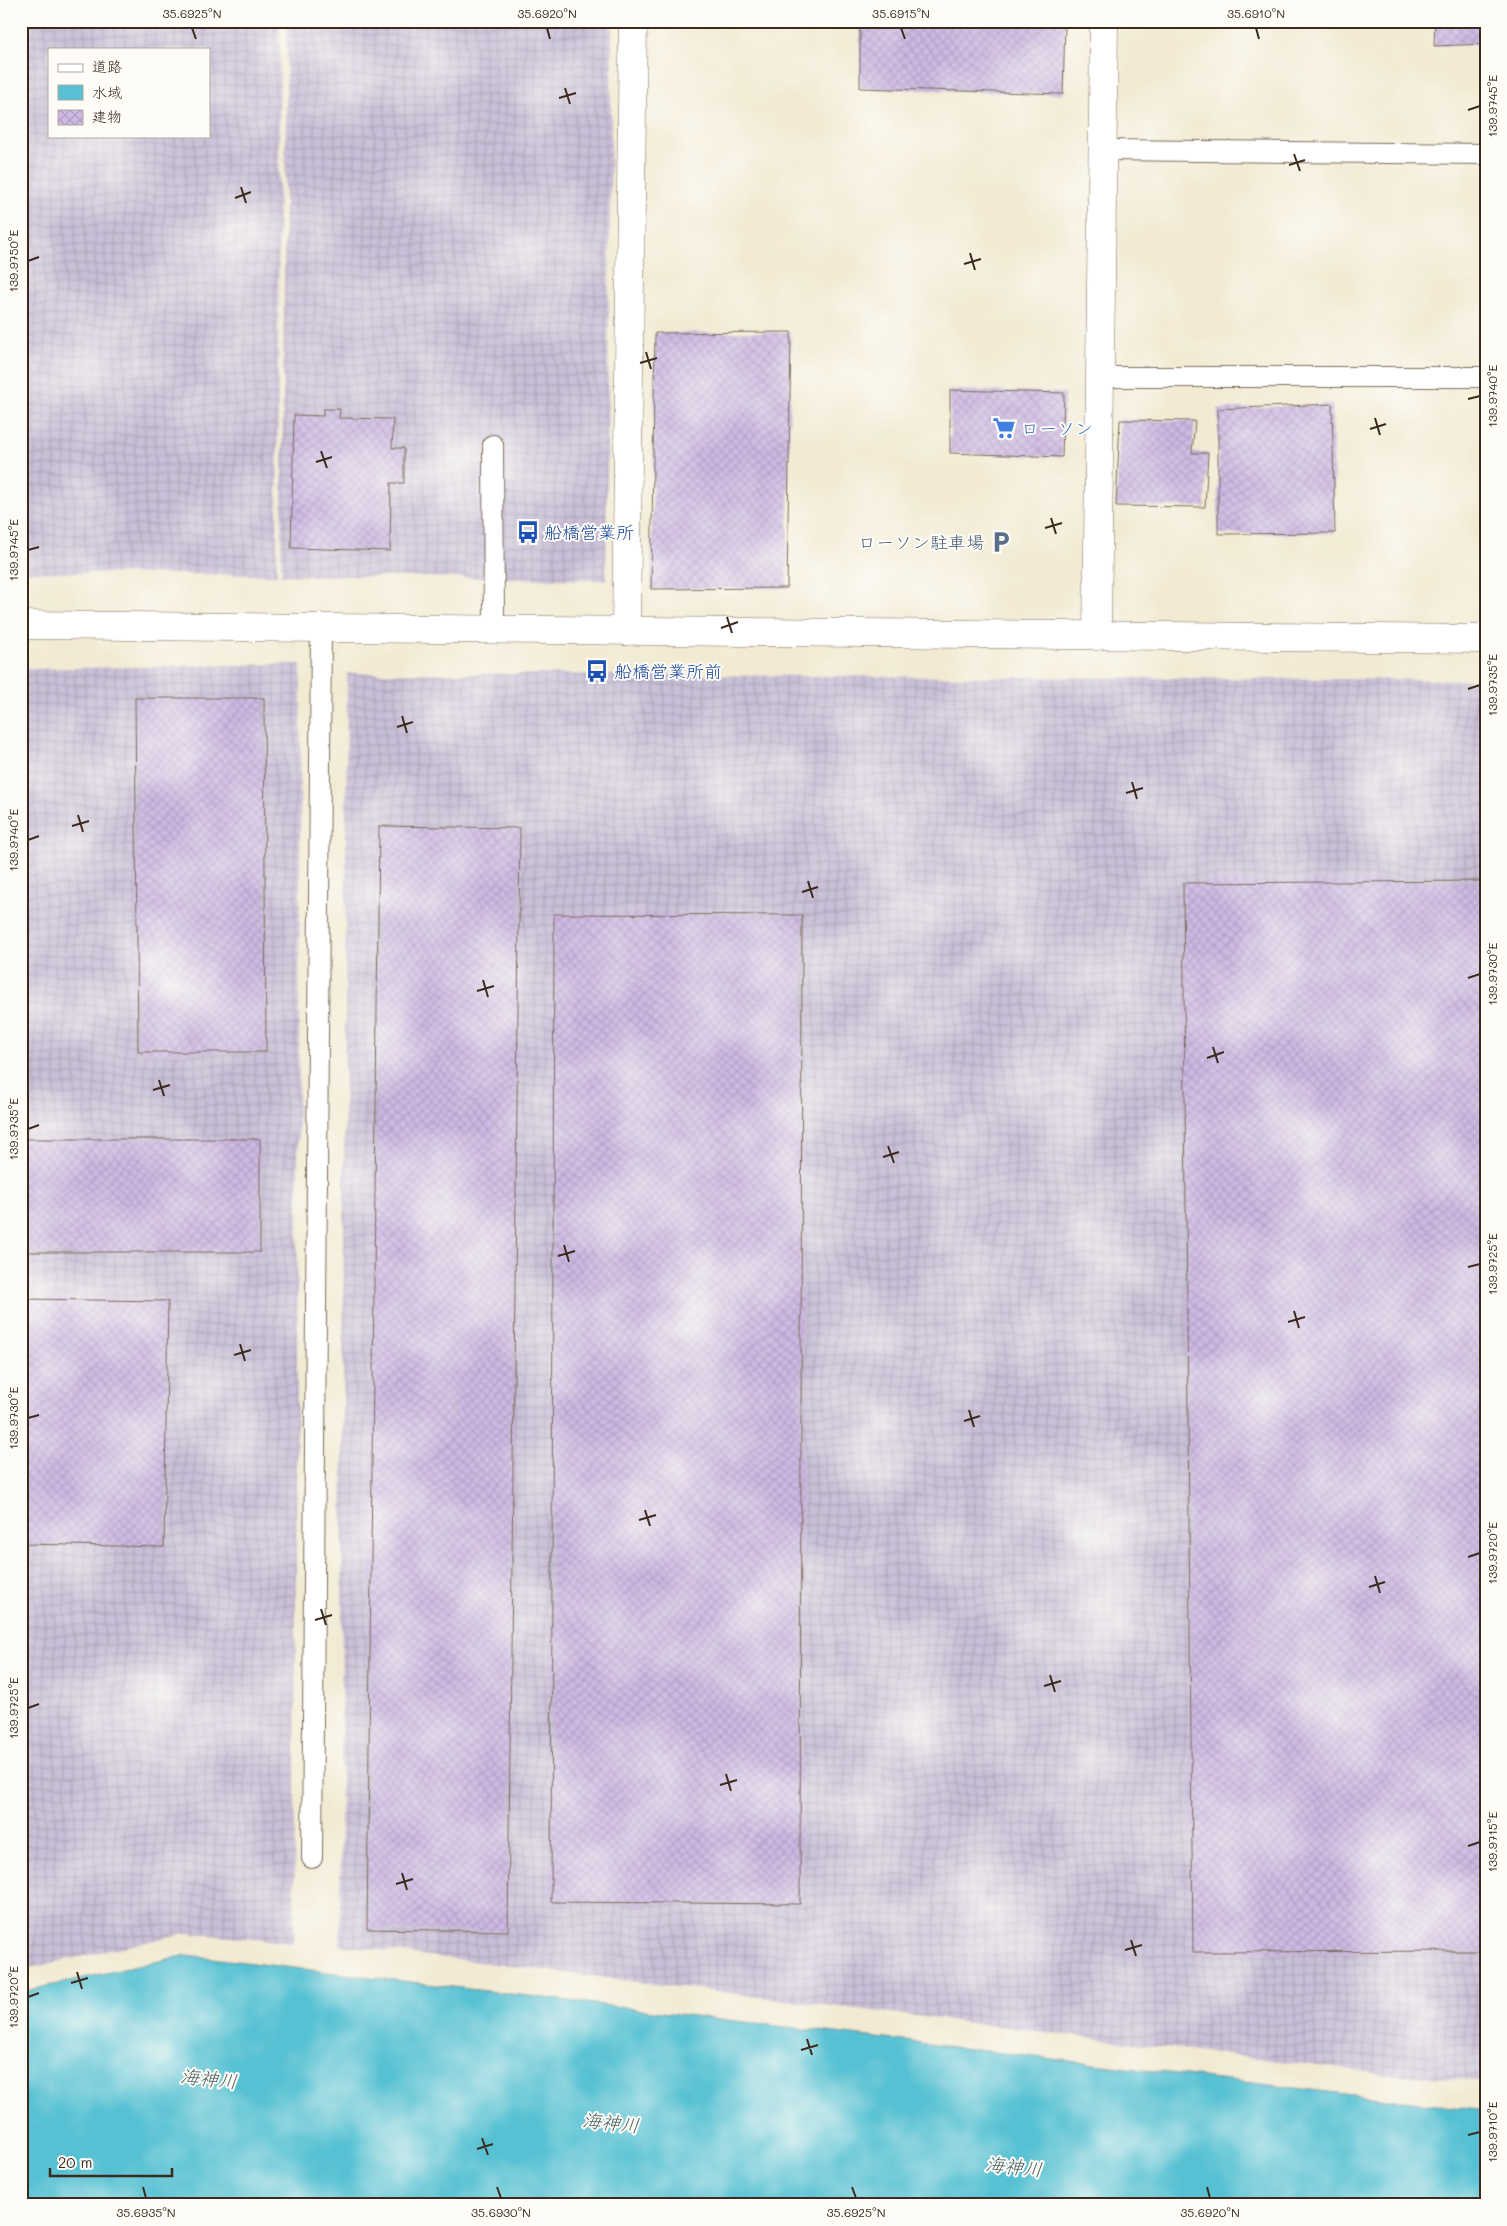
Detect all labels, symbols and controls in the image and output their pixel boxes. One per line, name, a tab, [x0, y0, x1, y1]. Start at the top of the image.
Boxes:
text: 35.6925°N	[162, 5, 222, 21]
text: 35.6920°N	[517, 5, 577, 21]
text: 35.6915°N	[872, 5, 930, 21]
text: 35.6910°N	[1227, 5, 1285, 21]
legend	[48, 48, 210, 138]
text: 道路	[92, 56, 122, 76]
text: 139.9745°E	[1484, 75, 1500, 137]
text: 水域	[92, 82, 122, 102]
text: 建物	[92, 106, 122, 126]
text: 139.9750°E	[5, 230, 21, 292]
text: 139.9740°E	[1484, 365, 1500, 427]
supermarket icon: ローソン	[991, 415, 1017, 441]
place label: ローソン	[1021, 416, 1093, 440]
text: 139.9745°E	[5, 519, 21, 581]
bus stop icon: 船橋営業所	[515, 519, 541, 545]
place label: 船橋営業所	[544, 520, 634, 544]
parking icon: ローソン駐車場	[988, 529, 1014, 555]
place label: ローソン駐車場	[858, 530, 984, 554]
text: 139.9735°E	[1484, 654, 1500, 716]
bus stop icon: 船橋営業所前	[584, 658, 610, 684]
place label: 船橋営業所前	[614, 659, 722, 683]
text: 139.9740°E	[5, 809, 21, 871]
text: 139.9730°E	[1484, 943, 1500, 1005]
text: 139.9735°E	[5, 1098, 21, 1160]
text: 139.9725°E	[1484, 1233, 1500, 1295]
text: 139.9730°E	[5, 1387, 21, 1449]
text: 139.9720°E	[1484, 1522, 1500, 1584]
text: 139.9725°E	[5, 1677, 21, 1739]
text: 139.9715°E	[1484, 1812, 1500, 1872]
text: 139.9720°E	[5, 1966, 21, 2028]
water label: 海神川	[179, 2063, 239, 2093]
text: 139.9710°E	[1484, 2101, 1500, 2163]
water label: 海神川	[581, 2107, 641, 2137]
scale bar	[50, 2146, 172, 2178]
water label: 海神川	[984, 2151, 1044, 2181]
text: 20 m	[58, 2152, 92, 2172]
text: 35.6935°N	[116, 2204, 176, 2220]
text: 35.6930°N	[471, 2204, 531, 2220]
text: 35.6925°N	[826, 2204, 886, 2220]
text: 35.6920°N	[1180, 2204, 1240, 2220]

